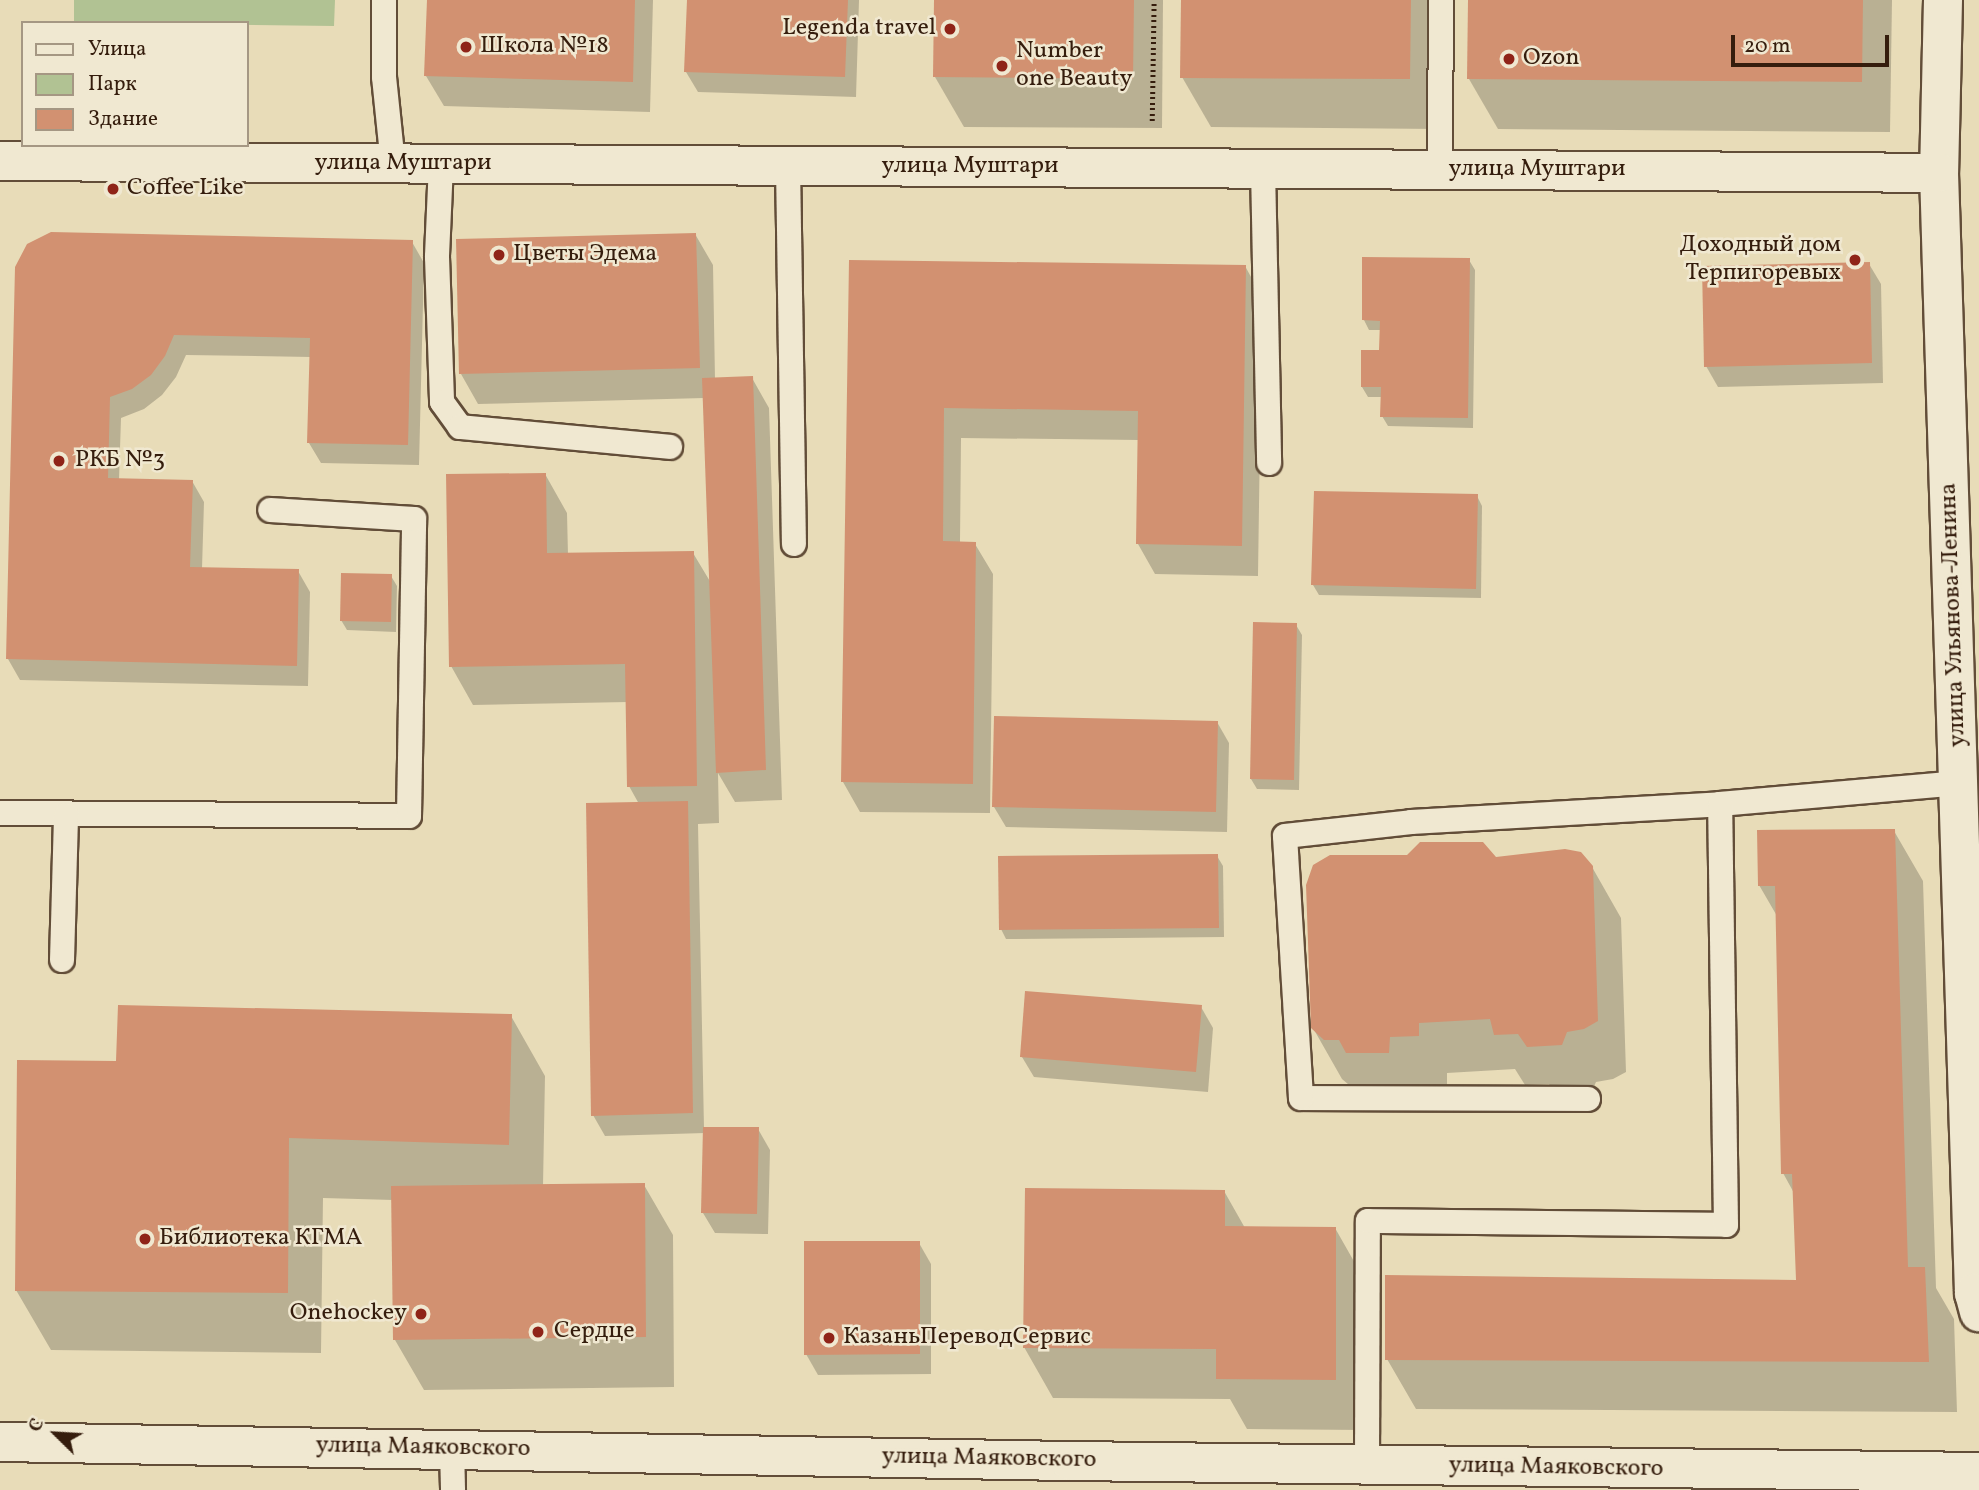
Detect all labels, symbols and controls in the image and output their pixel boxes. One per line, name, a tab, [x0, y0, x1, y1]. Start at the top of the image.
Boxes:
place label: Legenda travel	[782, 15, 936, 43]
legend	[21, 21, 248, 147]
marker: Legenda travel	[942, 21, 958, 37]
scale bar	[1734, 21, 1892, 65]
text: 20 m	[1744, 32, 1790, 61]
place label: Школа №18	[480, 33, 609, 61]
text: Улица	[88, 35, 146, 64]
place label: Number one Beauty	[1016, 38, 1132, 94]
marker: Школа №18	[458, 39, 474, 55]
place label: Ozon	[1523, 45, 1580, 73]
marker: Ozon	[1501, 51, 1517, 67]
marker: Number one Beauty	[994, 58, 1010, 74]
text: Парк	[88, 70, 137, 99]
text: Здание	[88, 105, 158, 134]
street label: улица Муштари	[314, 150, 492, 178]
street label: улица Муштари	[881, 153, 1059, 181]
street label: улица Муштари	[1448, 156, 1626, 184]
place label: Coffee Like	[127, 175, 244, 203]
marker: Coffee Like	[105, 181, 121, 197]
place label: Доходный дом Терпигоревых	[1680, 232, 1841, 288]
place label: Цветы Эдема	[513, 241, 657, 269]
marker: Цветы Эдема	[491, 247, 507, 263]
marker: Доходный дом Терпигоревых	[1847, 252, 1863, 268]
place label: РКБ №3	[75, 447, 165, 475]
marker: РКБ №3	[49, 451, 69, 471]
street label: улица Ульянова-Ленина	[1935, 482, 1973, 748]
place label: Библиотека КГМА	[159, 1225, 362, 1253]
marker: Библиотека КГМА	[137, 1231, 153, 1247]
place label: Onehockey	[290, 1300, 407, 1328]
marker: Onehockey	[413, 1306, 429, 1322]
place label: Сердце	[554, 1318, 635, 1346]
marker: Сердце	[528, 1322, 548, 1342]
place label: КазаньПереводСервис	[843, 1324, 1091, 1352]
marker: КазаньПереводСервис	[821, 1330, 837, 1346]
north arrow	[21, 1399, 91, 1469]
text: С	[22, 1415, 51, 1436]
street label: улица Маяковского	[315, 1432, 531, 1464]
street label: улица Маяковского	[881, 1443, 1097, 1475]
street label: улица Маяковского	[1448, 1452, 1664, 1484]

